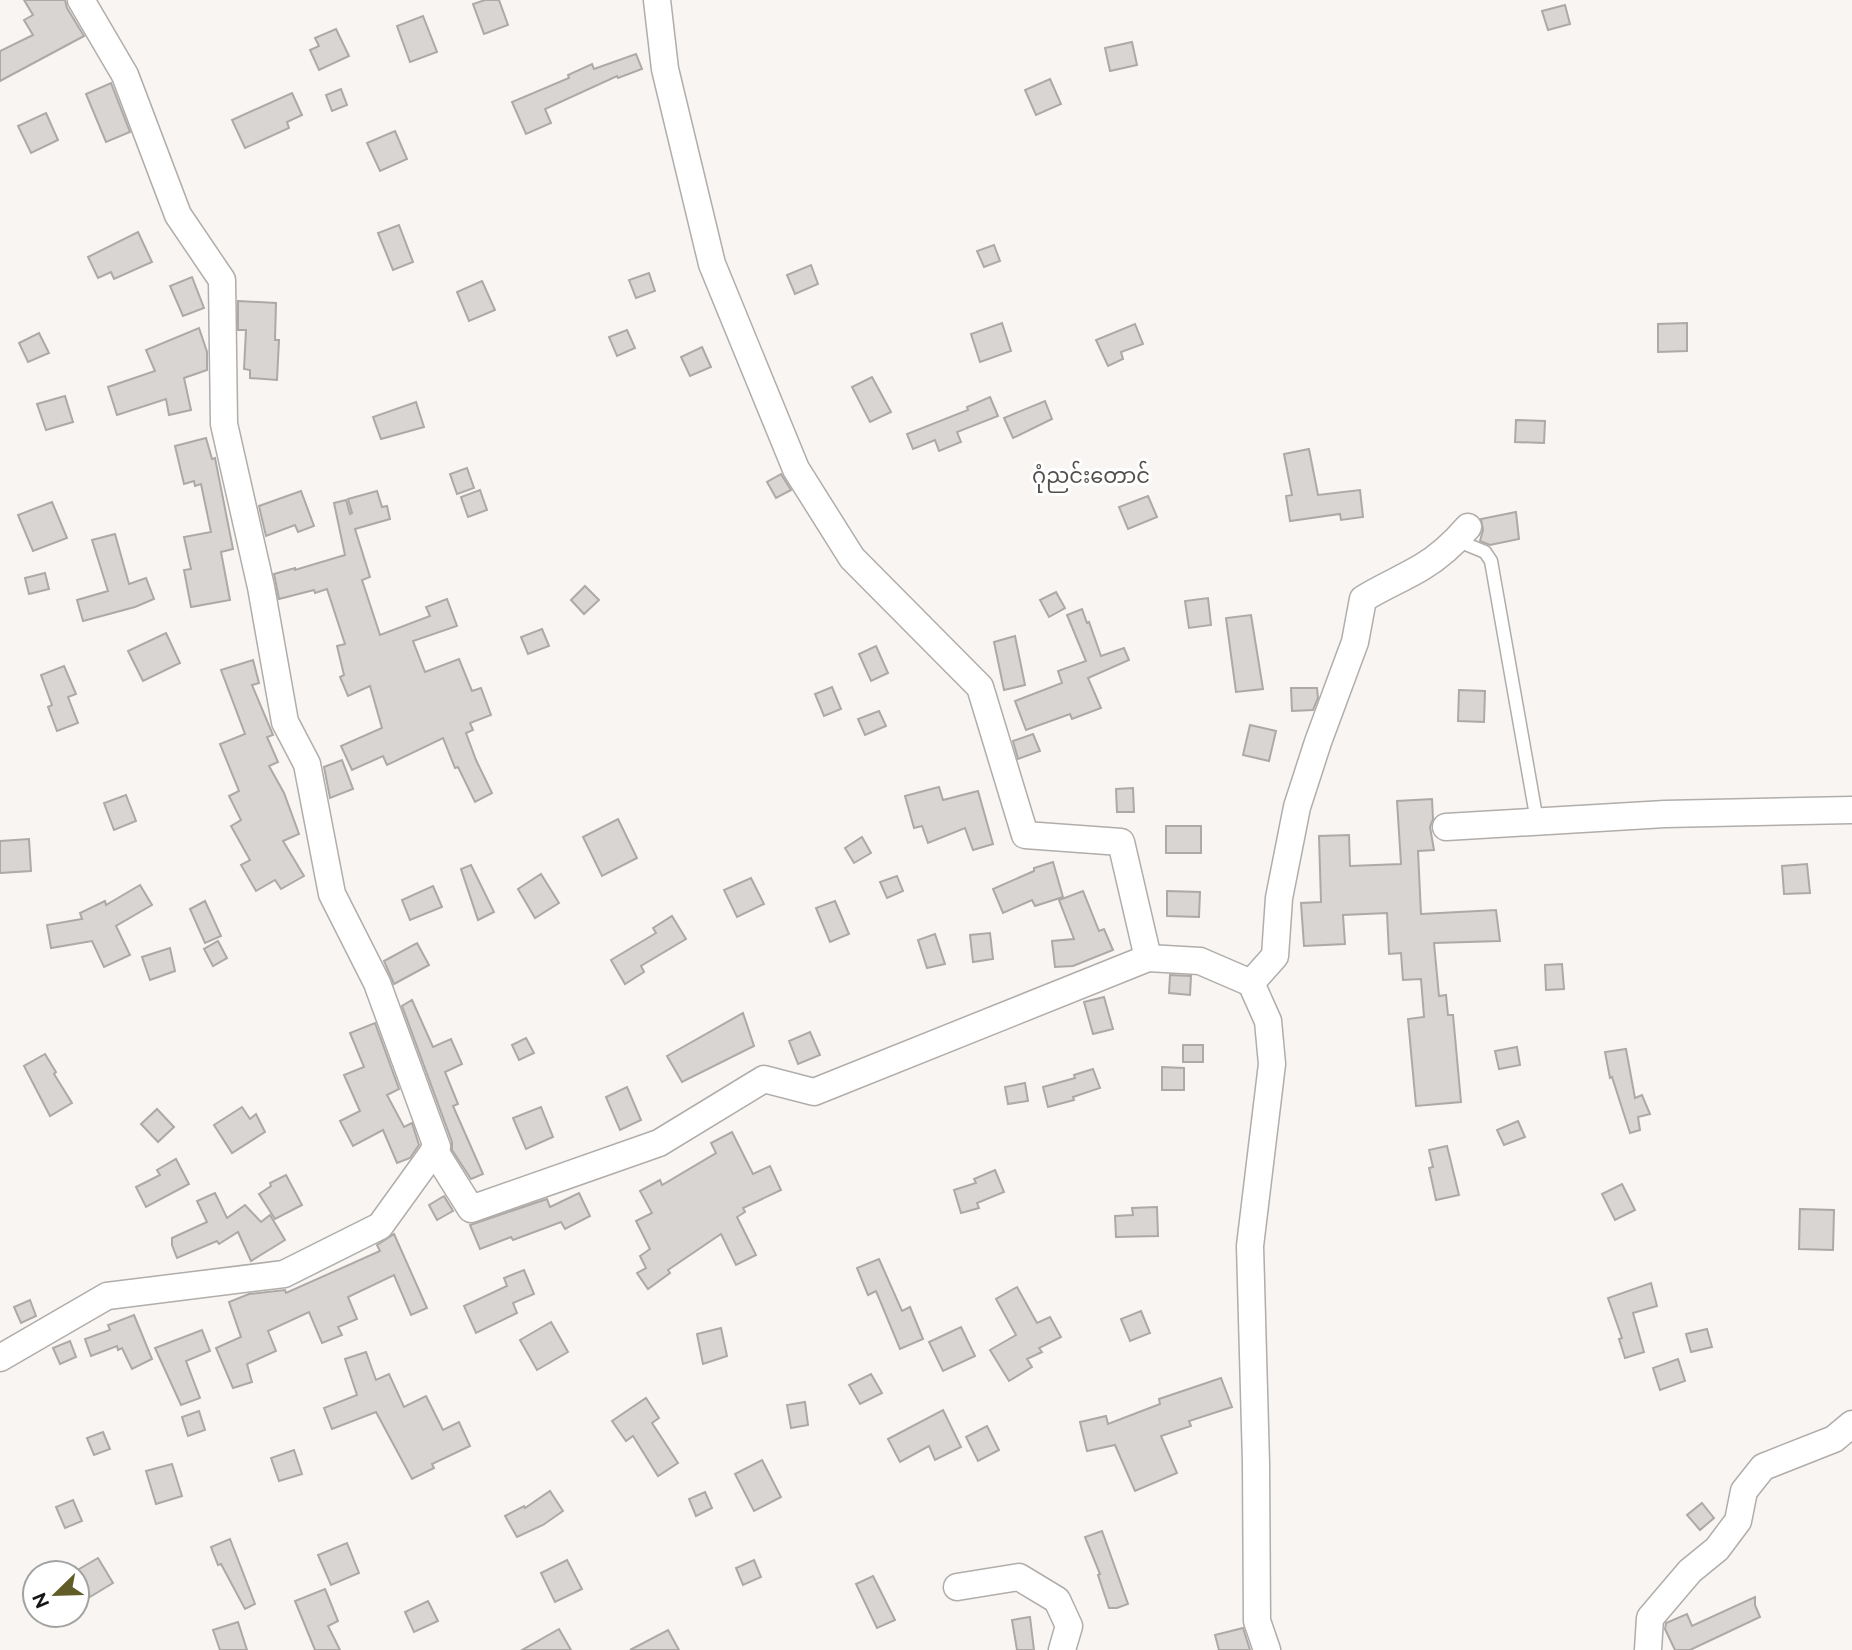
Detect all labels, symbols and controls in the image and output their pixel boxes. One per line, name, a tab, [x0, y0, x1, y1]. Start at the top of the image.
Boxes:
district label: ဂုံညင်းတောင်	[1032, 460, 1150, 493]
north arrow	[21, 1559, 91, 1629]
text: N	[27, 1590, 53, 1612]

